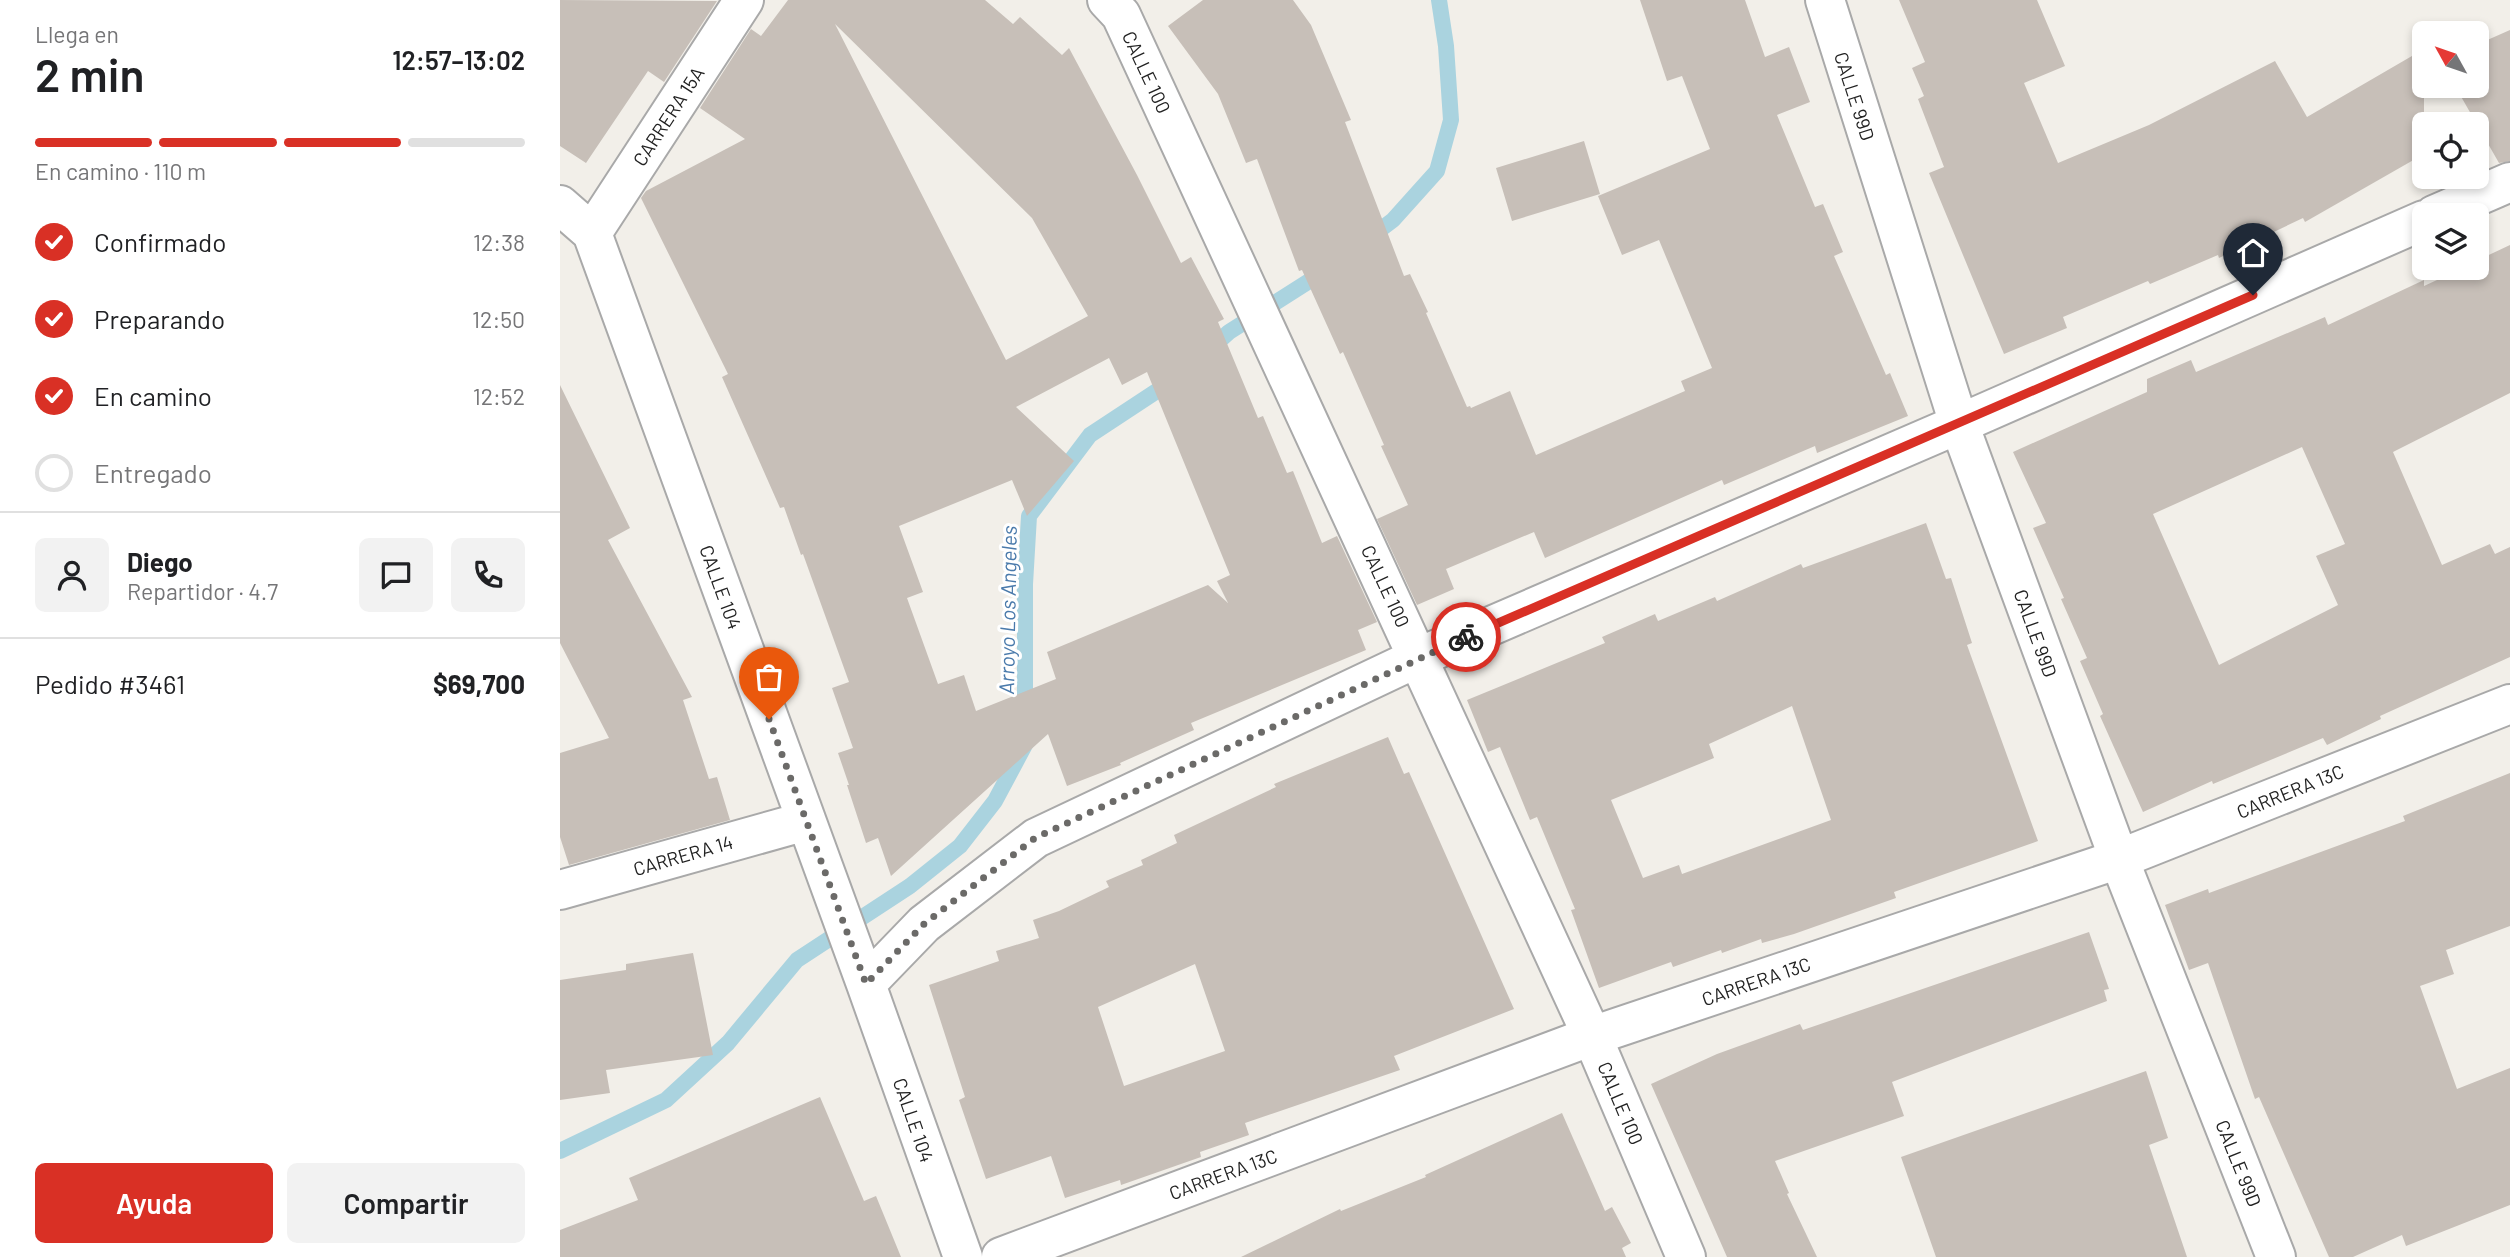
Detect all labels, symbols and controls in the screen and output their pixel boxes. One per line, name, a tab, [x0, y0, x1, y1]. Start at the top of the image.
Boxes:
text: Llega en	[35, 20, 119, 48]
north arrow	[2412, 21, 2488, 98]
map controls	[2412, 21, 2489, 280]
street label: CALLE 100	[1118, 27, 1176, 117]
text: 12:57–13:02	[392, 44, 525, 75]
text: 2 min	[35, 46, 144, 101]
street label: CALLE 99D	[1830, 49, 1880, 143]
street label: CARRERA 15A	[627, 62, 709, 170]
button: locate	[2412, 112, 2489, 189]
text: En camino · 110 m	[35, 157, 206, 185]
button: layers	[2412, 203, 2489, 280]
icon: check	[35, 223, 73, 261]
pin	[2223, 223, 2283, 295]
text: Confirmado	[94, 226, 226, 257]
text: 12:38	[473, 228, 525, 256]
icon: home	[2234, 234, 2272, 272]
icon: check	[35, 300, 73, 338]
text: Preparando	[94, 303, 225, 334]
text: 12:50	[472, 305, 525, 333]
icon: check	[35, 377, 73, 415]
text: En camino	[94, 380, 212, 411]
text: 12:52	[473, 382, 525, 410]
text: Entregado	[94, 457, 212, 488]
water label: Arroyo Los Angeles	[993, 525, 1021, 695]
button: person	[35, 538, 109, 612]
button: chat	[359, 538, 433, 612]
button: phone	[451, 538, 525, 612]
street label: CALLE 100	[1357, 541, 1415, 631]
street label: CALLE 104	[695, 542, 747, 632]
text: Diego	[127, 546, 193, 577]
text: Repartidor · 4.7	[127, 577, 278, 605]
street label: CALLE 99D	[2010, 586, 2062, 680]
courier	[1431, 602, 1501, 672]
icon: bike	[1447, 618, 1485, 656]
pin	[739, 647, 799, 719]
icon: bag	[750, 658, 788, 696]
text: Pedido #3461	[35, 668, 185, 699]
text: $69,700	[433, 668, 525, 699]
street label: CARRERA 13C	[2233, 759, 2347, 823]
street label: CARRERA 14	[631, 830, 735, 880]
street label: CARRERA 13C	[1699, 952, 1813, 1010]
street label: CALLE 100	[1593, 1058, 1649, 1148]
street label: CALLE 104	[889, 1075, 939, 1165]
street label: CALLE 99D	[2211, 1116, 2267, 1210]
street label: CARRERA 13C	[1166, 1144, 1280, 1204]
button: Ayuda	[35, 1163, 273, 1243]
button: Compartir	[287, 1163, 525, 1243]

